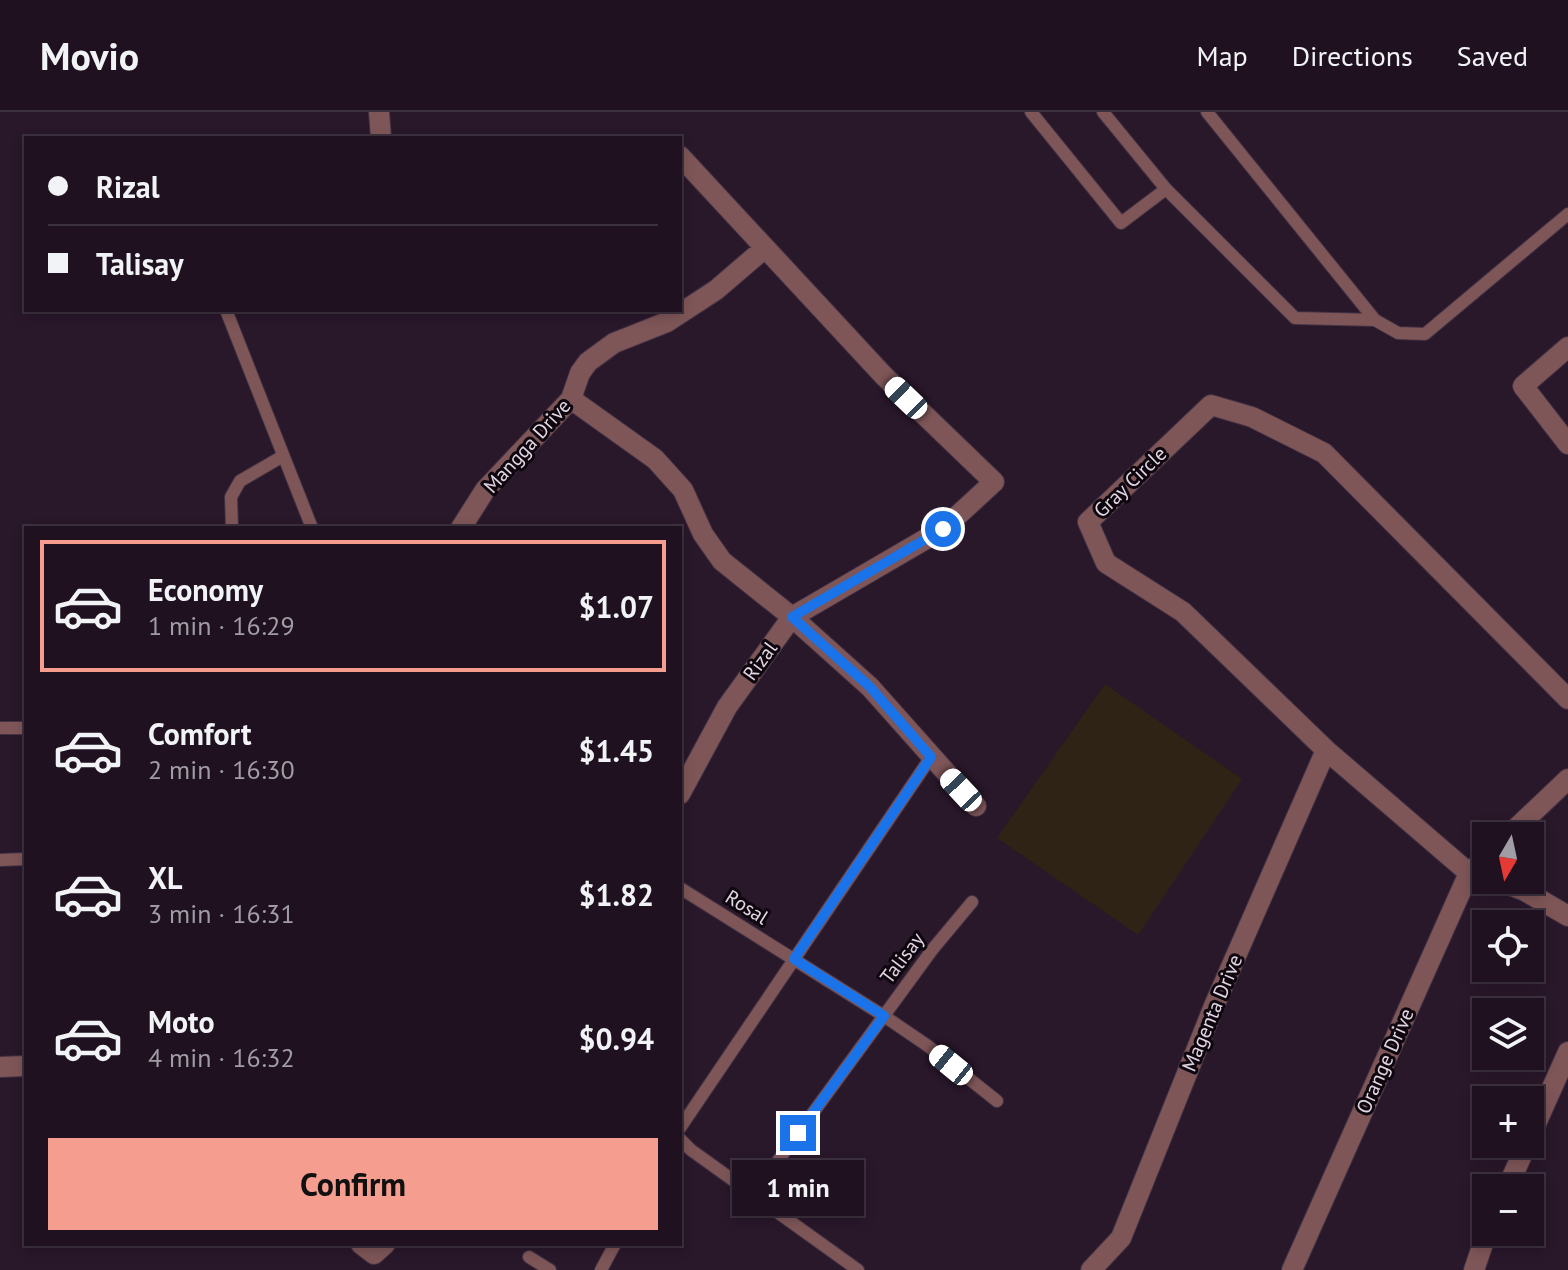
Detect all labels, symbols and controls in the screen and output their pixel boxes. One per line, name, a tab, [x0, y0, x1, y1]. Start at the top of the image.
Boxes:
text: Movio	[40, 31, 139, 80]
text: Map	[1197, 37, 1248, 74]
text: Directions	[1292, 37, 1413, 74]
text: Saved	[1457, 37, 1528, 74]
text: Rizal	[96, 167, 160, 206]
text: Talisay	[96, 244, 184, 283]
car	[880, 373, 932, 423]
street label: Mangga Drive	[478, 393, 576, 499]
street label: Gray Circle	[1088, 441, 1172, 523]
route start	[925, 511, 961, 547]
icon: car	[52, 570, 124, 642]
text: Economy	[148, 570, 263, 609]
text: $1.07	[579, 587, 654, 626]
text: 1 min · 16:29	[148, 609, 295, 642]
street label: Rizal	[737, 636, 783, 686]
icon: car	[52, 714, 124, 786]
text: Comfort	[148, 714, 251, 753]
text: $1.45	[579, 731, 654, 770]
text: 2 min · 16:30	[148, 753, 295, 786]
car	[936, 764, 986, 816]
north arrow	[1472, 822, 1544, 894]
map controls	[1472, 822, 1544, 1246]
icon: car	[52, 858, 124, 930]
text: XL	[148, 858, 182, 897]
text: $1.82	[579, 875, 654, 914]
street label: Rosal	[721, 884, 773, 930]
text: 3 min · 16:31	[148, 897, 295, 930]
button: locate	[1472, 910, 1544, 982]
street label: Talisay	[874, 927, 930, 989]
street label: Magenta Drive	[1176, 951, 1248, 1075]
button: layers	[1472, 998, 1544, 1070]
icon: car	[52, 1002, 124, 1074]
text: Moto	[148, 1002, 215, 1041]
street label: Orange Drive	[1350, 1004, 1420, 1118]
text: $0.94	[579, 1019, 654, 1058]
text: 4 min · 16:32	[148, 1041, 295, 1074]
car	[925, 1041, 977, 1089]
button: +	[1472, 1086, 1544, 1158]
route end	[780, 1115, 816, 1151]
button: Confirm	[48, 1138, 658, 1230]
callout: 1 min	[732, 1161, 864, 1217]
text: 1 min	[766, 1171, 830, 1204]
button: −	[1472, 1174, 1544, 1246]

